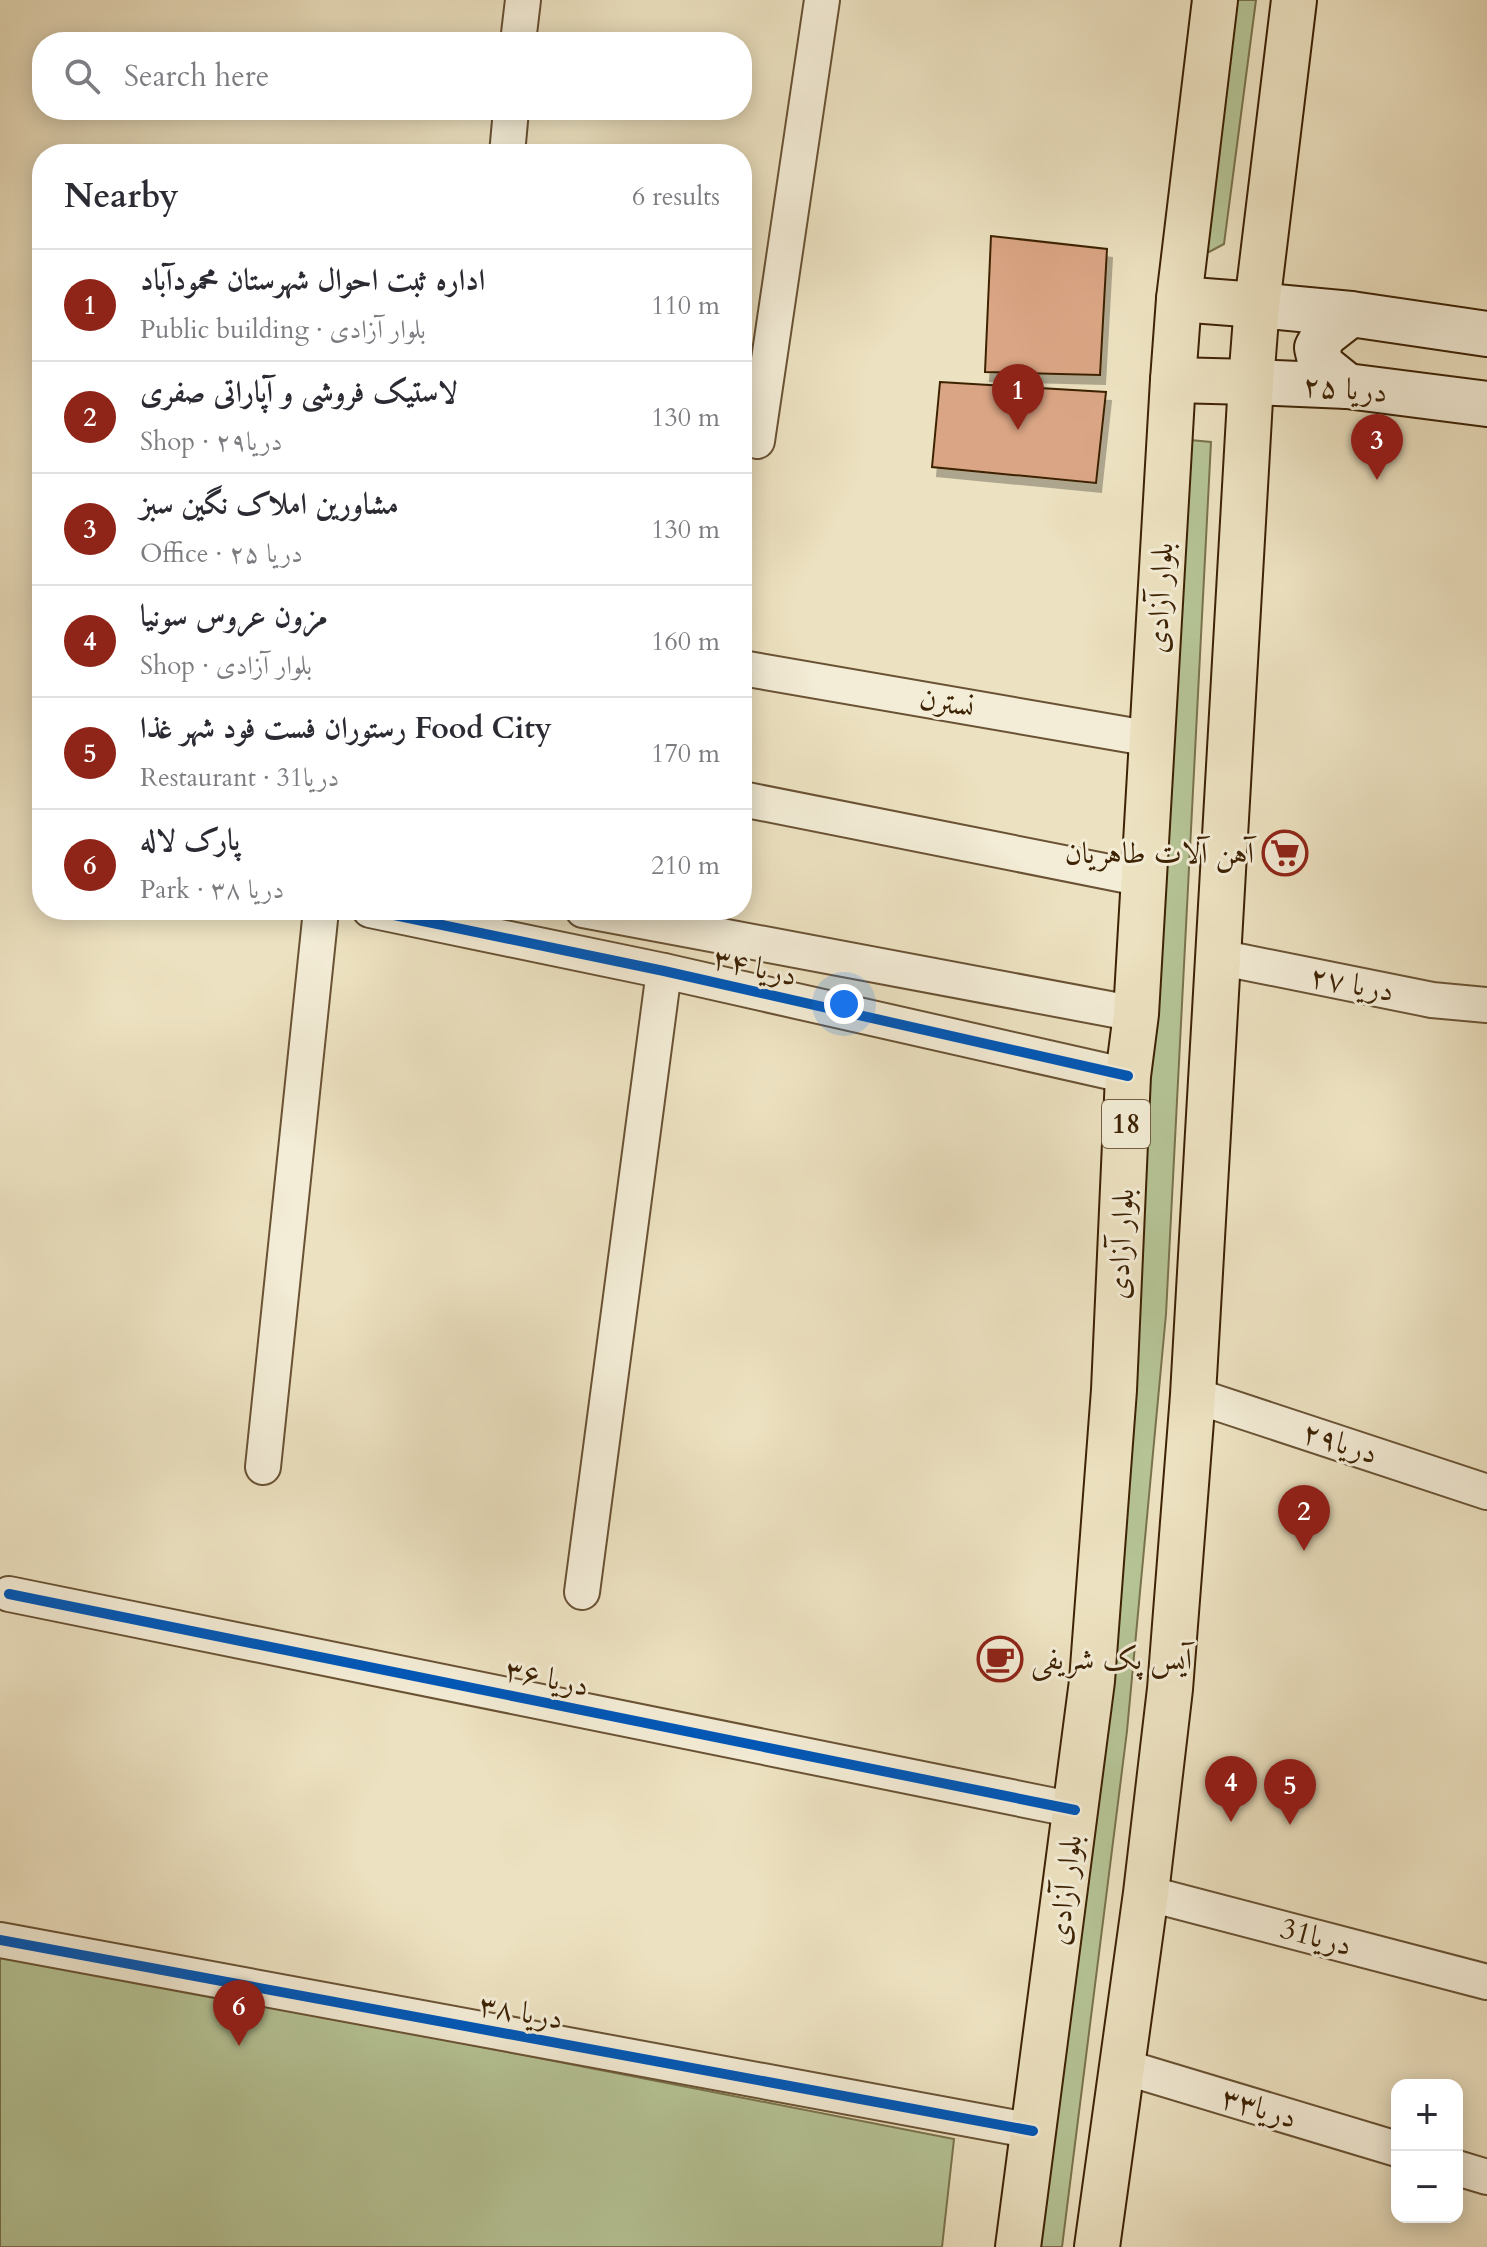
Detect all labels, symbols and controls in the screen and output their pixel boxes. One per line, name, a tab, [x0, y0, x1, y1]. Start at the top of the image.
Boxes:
search box	[32, 32, 752, 120]
icon: search	[60, 54, 104, 98]
text: Search here	[124, 56, 269, 97]
text: Nearby	[64, 173, 179, 219]
text: 6 results	[632, 179, 720, 214]
text: اداره ثبت احوال شهرستان محمودآباد	[140, 260, 485, 301]
text: 1	[83, 288, 97, 323]
text: 110 m	[651, 288, 720, 323]
text: Public building · بلوار آزادی	[140, 312, 426, 347]
pin: 1	[992, 364, 1044, 430]
street label: دریا ۲۵	[1301, 365, 1389, 413]
text: لاستیک فروشی و آپاراتی صفری	[140, 372, 458, 413]
text: 2	[83, 400, 97, 435]
text: 130 m	[651, 400, 720, 435]
pin: 3	[1351, 414, 1403, 480]
text: Shop · دریا۲۹	[140, 424, 282, 459]
text: مشاورین املاک نگین سبز	[140, 484, 399, 525]
text: 3	[83, 512, 97, 547]
text: 130 m	[651, 512, 720, 547]
text: Office · دریا ۲۵	[140, 536, 303, 571]
street label: بلوار آزادی	[1137, 542, 1183, 654]
text: مزون عروس سونیا	[140, 596, 328, 637]
text: 4	[83, 624, 97, 659]
text: 160 m	[651, 624, 720, 659]
text: Shop · بلوار آزادی	[140, 648, 312, 683]
street label: نسترن	[916, 678, 978, 728]
text: رستوران فست فود شهر غذا Food City	[140, 708, 552, 749]
text: 5	[83, 736, 97, 771]
text: 170 m	[651, 736, 720, 771]
text: Restaurant · دریا31	[140, 760, 339, 795]
text: پارک لاله	[140, 820, 240, 861]
supermarket icon: آهن آلات طاهریان	[1261, 829, 1309, 877]
place label: آهن آلات طاهریان	[1065, 833, 1257, 874]
text: 6	[83, 848, 97, 883]
text: 210 m	[651, 848, 720, 883]
text: Park · دریا ۳۸	[140, 872, 284, 907]
street label: دریا ۳۴	[709, 937, 801, 997]
street label: دریا ۲۷	[1306, 956, 1398, 1012]
your location	[824, 984, 864, 1024]
road number: 18	[1102, 1100, 1150, 1148]
street label: بلوار آزادی	[1098, 1188, 1144, 1300]
street label: دریا۲۹	[1297, 1412, 1383, 1474]
pin: 2	[1278, 1485, 1330, 1551]
cafe icon: آیس پک شریفی	[976, 1635, 1024, 1683]
place label: آیس پک شریفی	[1031, 1639, 1196, 1681]
street label: دریا ۳۶	[501, 1649, 593, 1707]
pin: 4	[1205, 1756, 1257, 1822]
pin: 5	[1264, 1759, 1316, 1825]
street label: بلوار آزادی	[1038, 1832, 1092, 1948]
street label: دریا31	[1276, 1908, 1356, 1966]
pin: 6	[213, 1980, 265, 2046]
street label: دریا ۳۸	[476, 1984, 566, 2040]
street label: دریا۳۳	[1216, 2077, 1302, 2139]
map controls	[1391, 2079, 1463, 2223]
button: +	[1391, 2079, 1463, 2151]
button: −	[1391, 2151, 1463, 2223]

